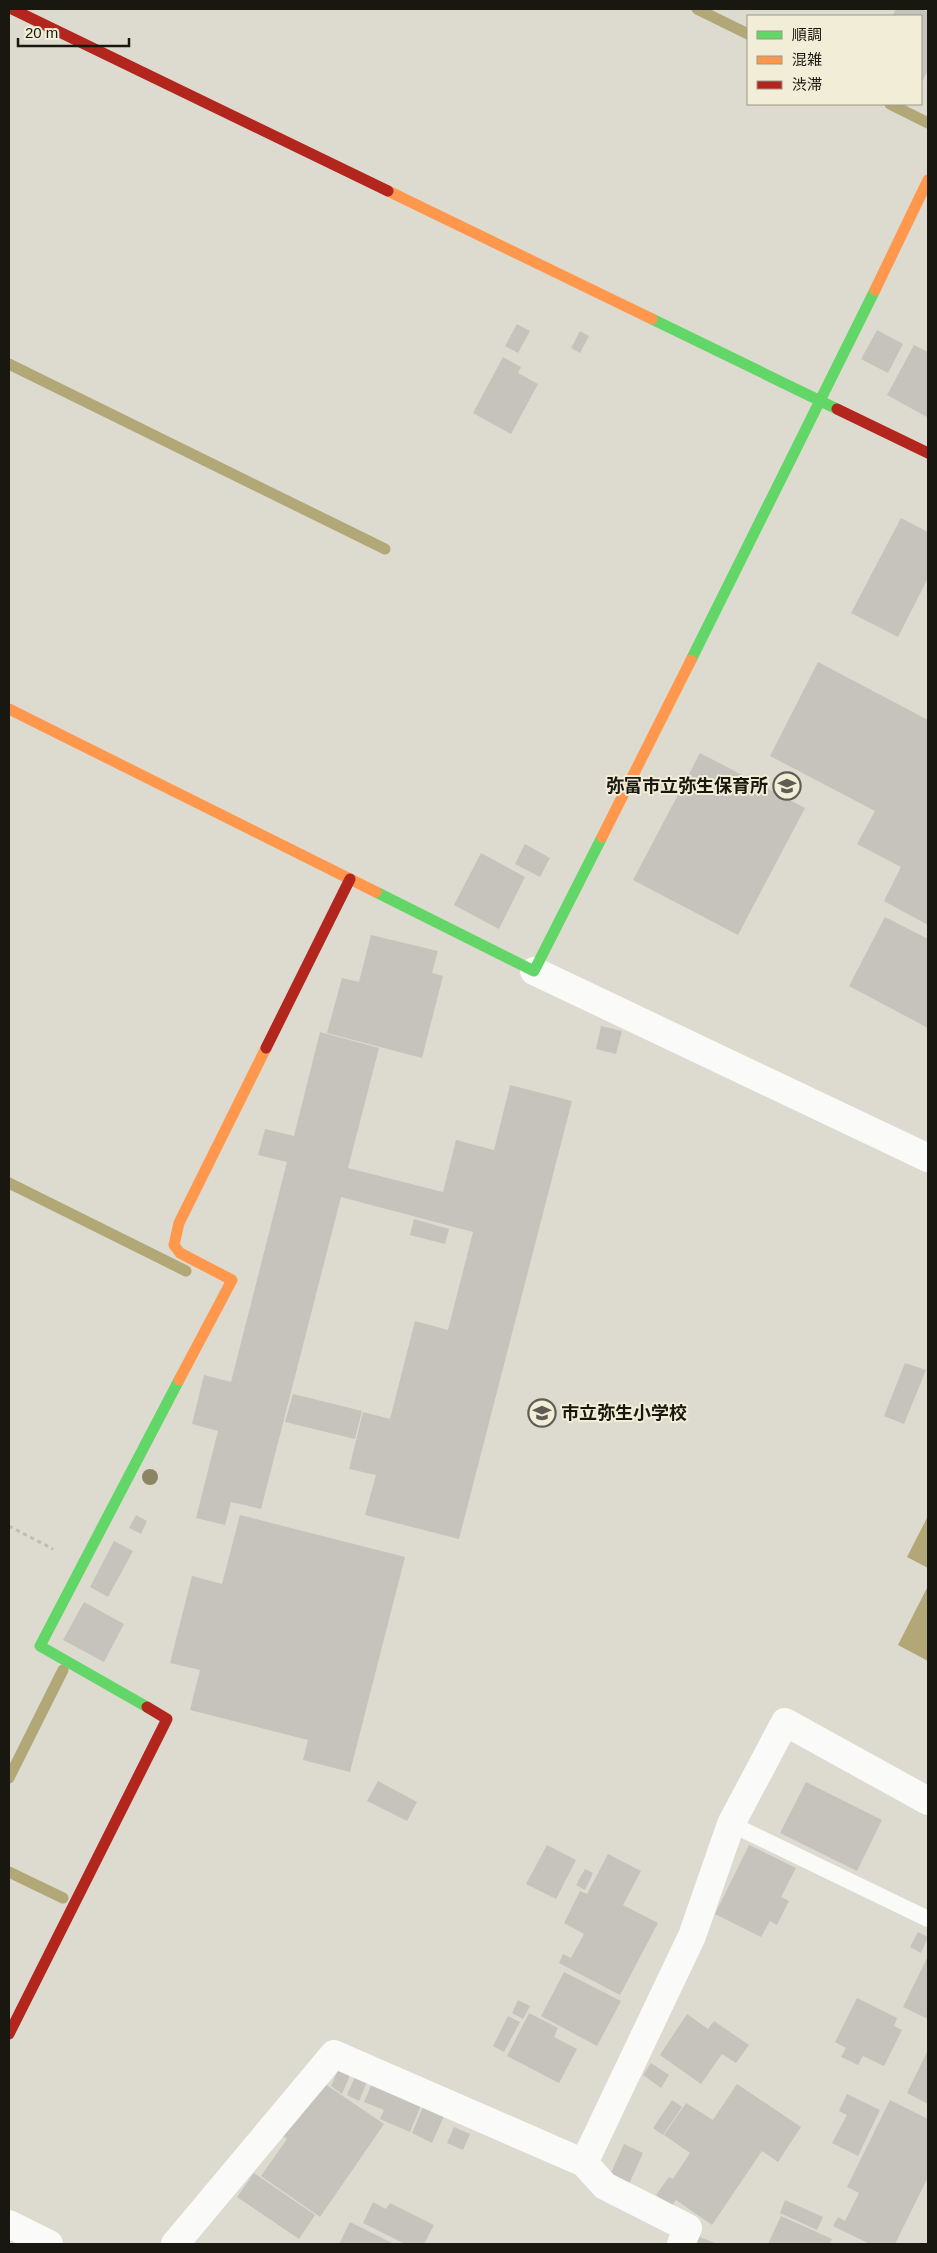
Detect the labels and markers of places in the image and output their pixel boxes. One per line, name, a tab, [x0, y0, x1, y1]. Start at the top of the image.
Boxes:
school or university icon: 弥富市立弥生保育所	[772, 771, 802, 801]
place label: 弥富市立弥生保育所	[606, 776, 768, 796]
school or university icon: 市立弥生小学校	[527, 1398, 557, 1428]
place label: 市立弥生小学校	[561, 1403, 687, 1423]

